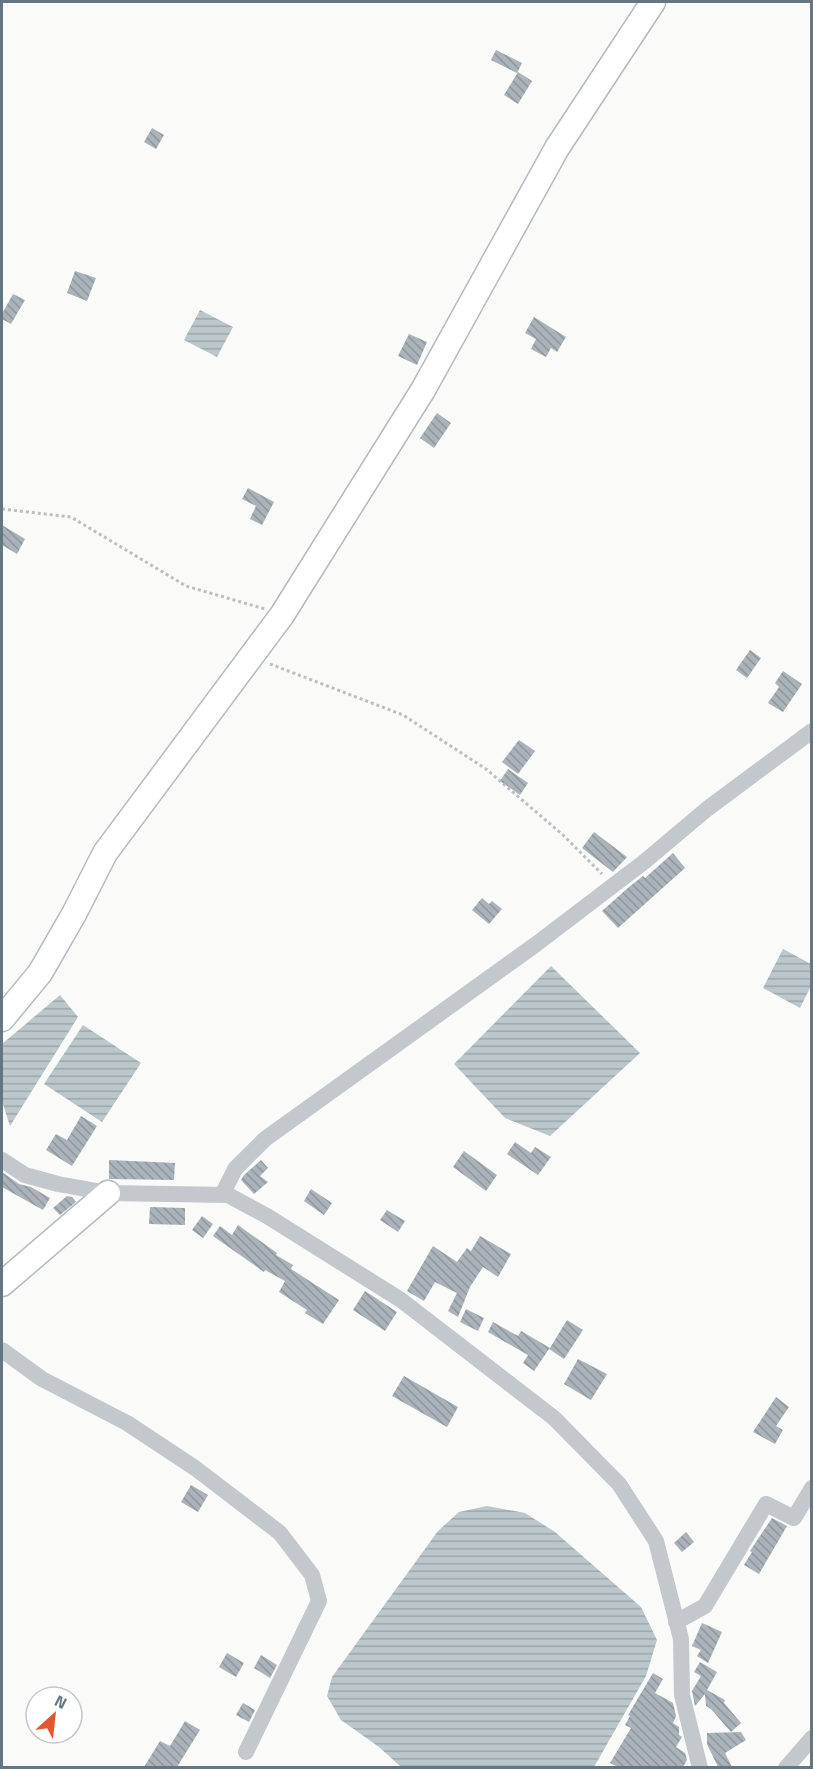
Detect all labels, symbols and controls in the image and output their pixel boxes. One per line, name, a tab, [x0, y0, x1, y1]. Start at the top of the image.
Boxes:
north arrow	[24, 1685, 84, 1745]
text: N	[50, 1688, 71, 1715]

